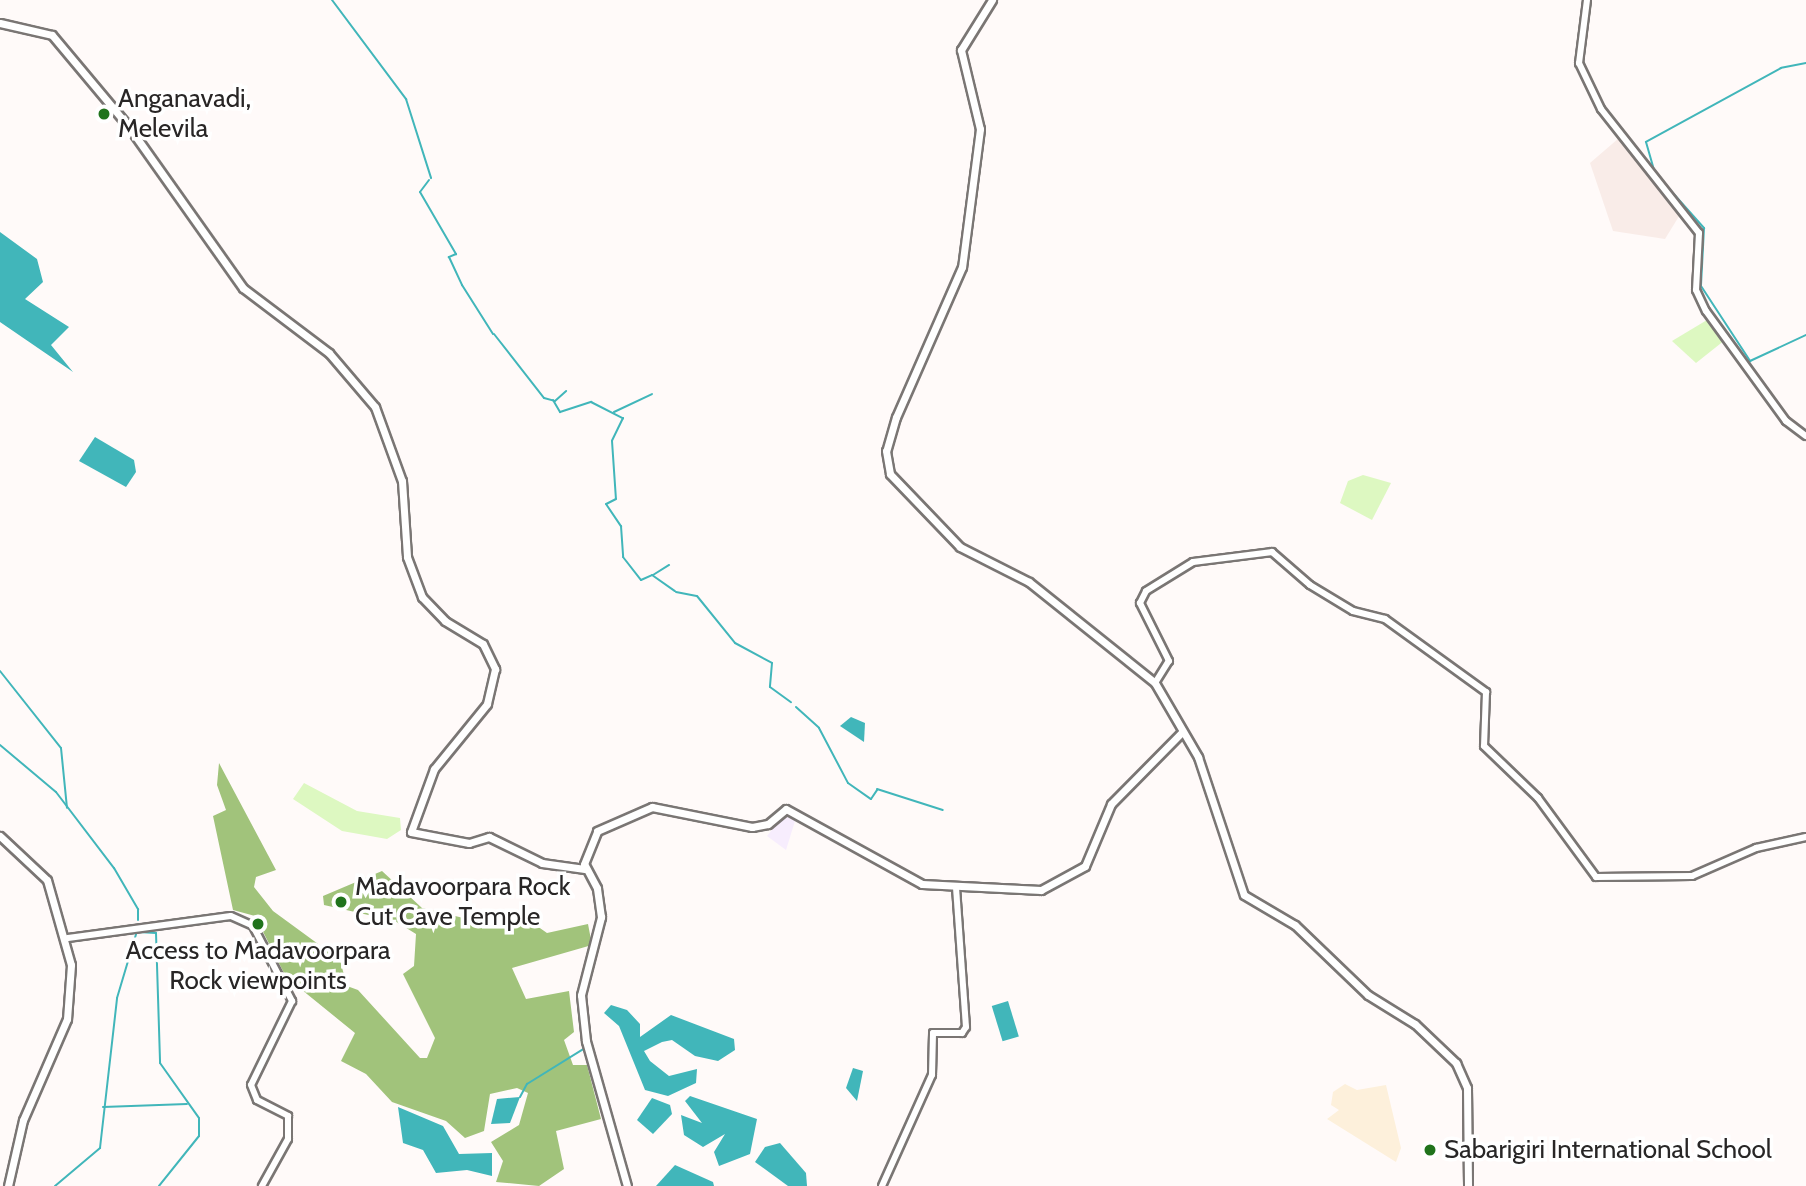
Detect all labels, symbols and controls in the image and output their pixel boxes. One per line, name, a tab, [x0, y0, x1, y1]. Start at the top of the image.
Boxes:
place label: Anganavadi, Melevila	[118, 83, 251, 144]
marker: Anganavadi, Melevila	[96, 106, 112, 122]
place label: Madavoorpara Rock Cut Cave Temple	[355, 871, 571, 932]
marker: Madavoorpara Rock Cut Cave Temple	[333, 894, 349, 910]
marker: Access to Madavoorpara Rock viewpoints	[250, 916, 266, 932]
place label: Access to Madavoorpara Rock viewpoints	[125, 935, 391, 996]
place label: Sabarigiri International School	[1444, 1134, 1772, 1166]
marker: Sabarigiri International School	[1422, 1142, 1438, 1158]

